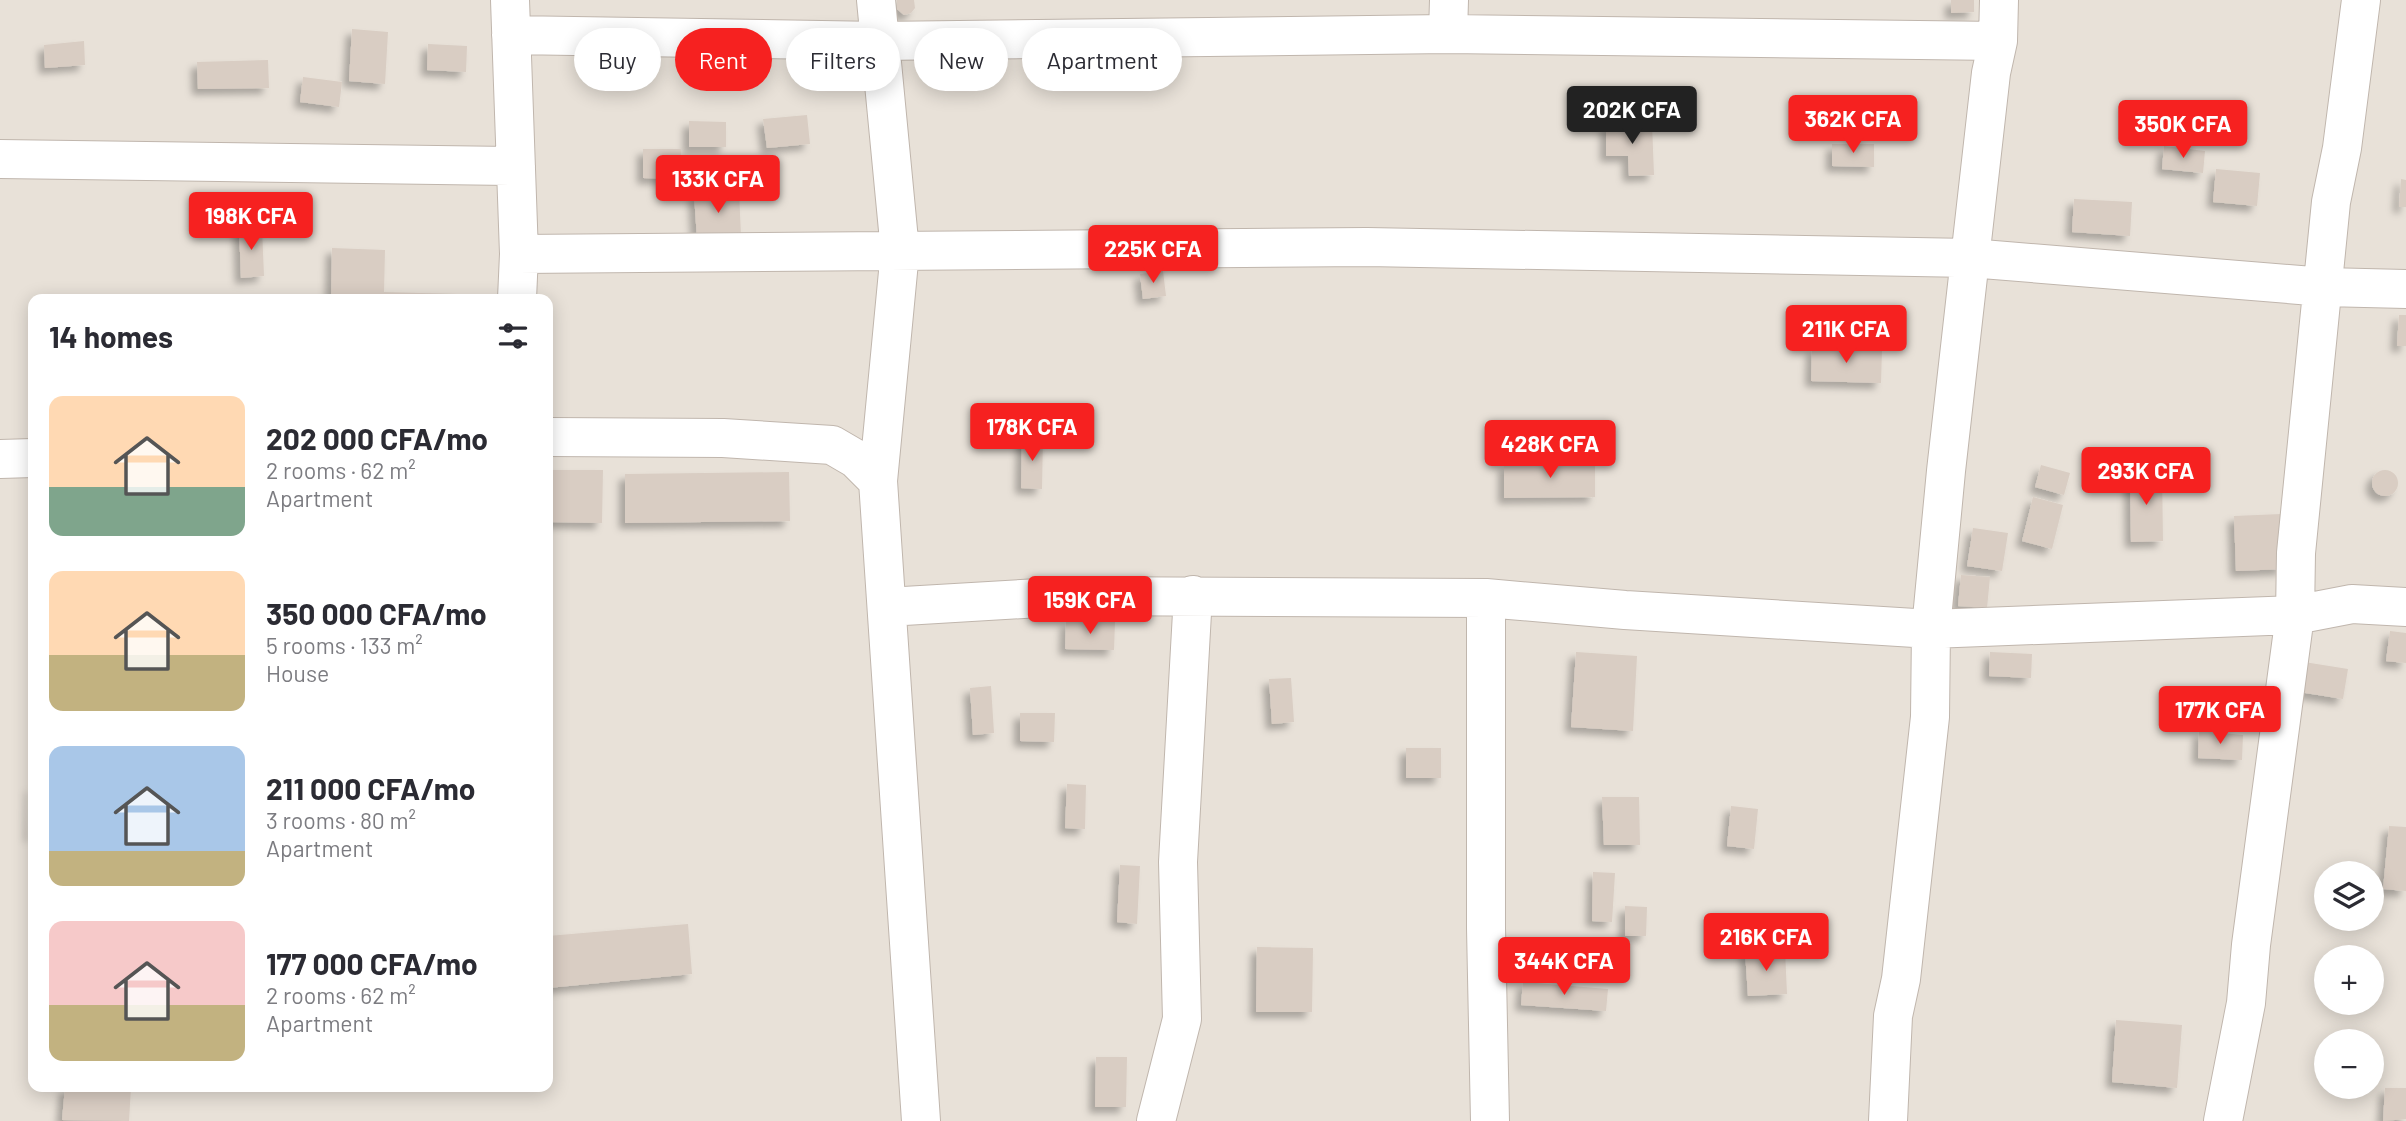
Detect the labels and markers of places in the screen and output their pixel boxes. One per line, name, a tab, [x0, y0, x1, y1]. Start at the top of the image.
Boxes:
pin: 202K CFA	[1560, 86, 1704, 146]
pin: 362K CFA	[1781, 96, 1925, 155]
pin: 350K CFA	[2111, 100, 2255, 160]
pin: 133K CFA	[646, 156, 790, 215]
pin: 198K CFA	[179, 192, 323, 252]
pin: 225K CFA	[1081, 226, 1225, 285]
pin: 211K CFA	[1774, 306, 1918, 365]
pin: 178K CFA	[960, 404, 1104, 463]
pin: 428K CFA	[1478, 420, 1622, 480]
pin: 293K CFA	[2074, 448, 2218, 507]
pin: 159K CFA	[1018, 576, 1162, 636]
pin: 177K CFA	[2148, 686, 2292, 746]
pin: 216K CFA	[1694, 914, 1838, 973]
pin: 344K CFA	[1492, 937, 1636, 997]

